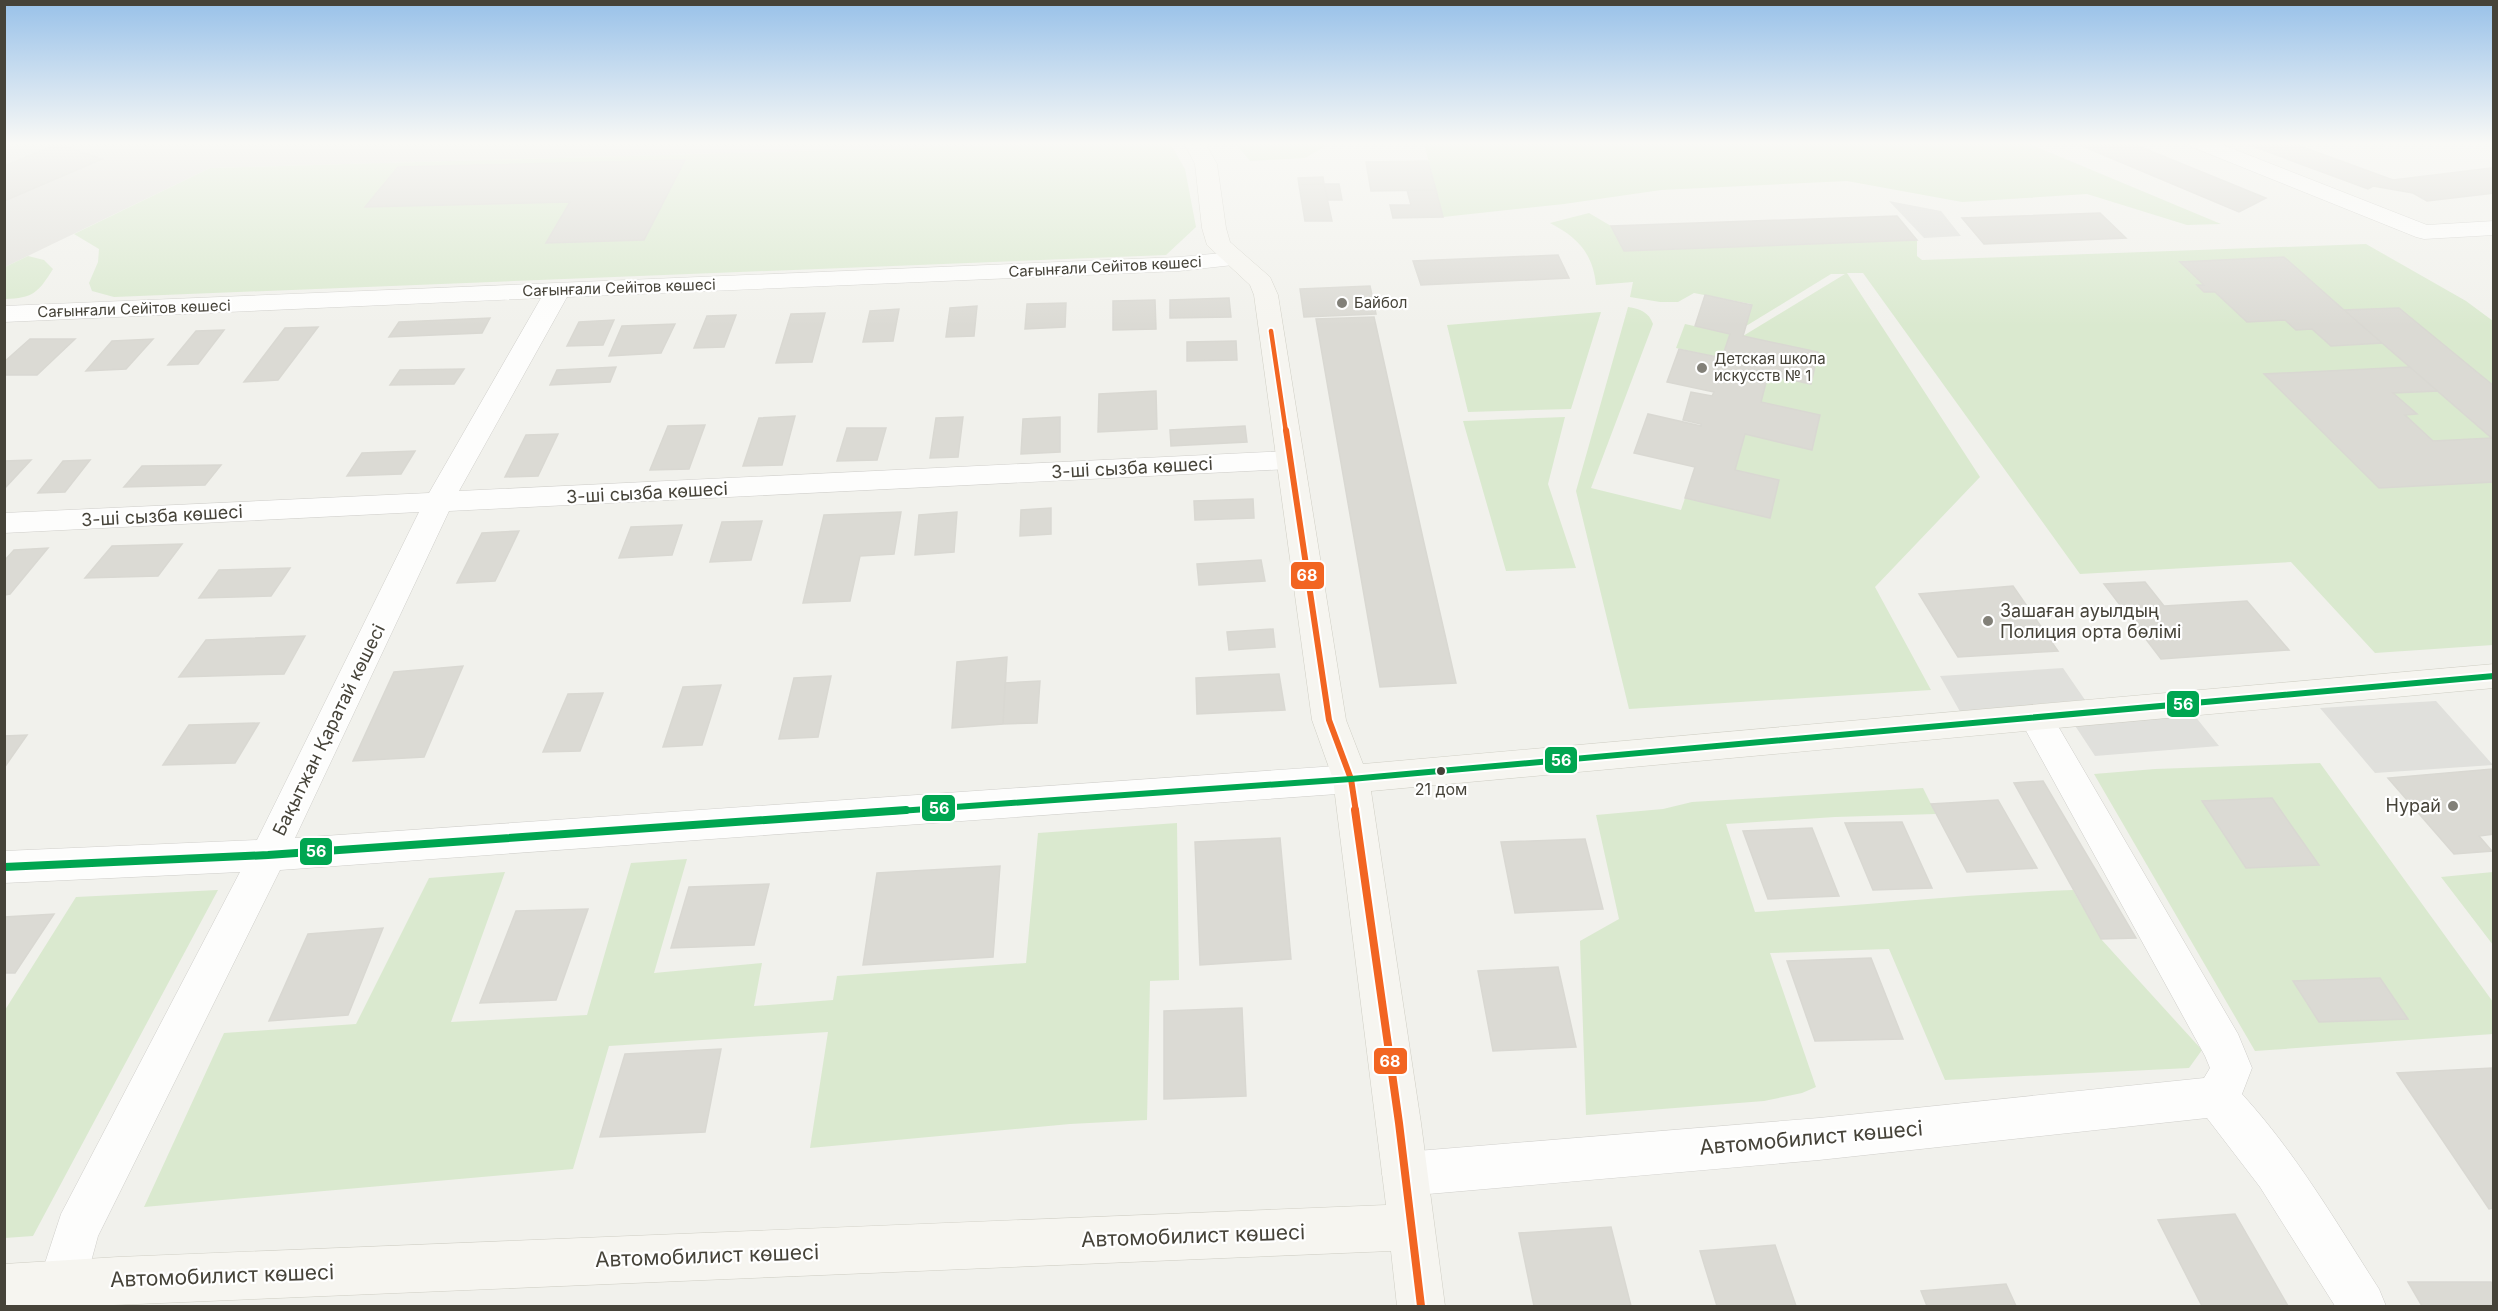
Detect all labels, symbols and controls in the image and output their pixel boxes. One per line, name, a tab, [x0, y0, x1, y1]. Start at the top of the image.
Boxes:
street label: Сағынғали Сейітов көшесі	[1008, 252, 1202, 281]
street label: Сағынғали Сейітов көшесі	[522, 275, 716, 300]
place label: Байбол	[1354, 293, 1408, 312]
street label: Сағынғали Сейітов көшесі	[37, 296, 231, 321]
marker: Байбол	[1335, 296, 1349, 310]
place label: Детская школа искусств № 1	[1714, 349, 1826, 385]
marker: Детская школа искусств № 1	[1695, 361, 1709, 375]
street label: 3-ші сызба көшесі	[1051, 453, 1213, 482]
street label: 3-ші сызба көшесі	[566, 478, 728, 507]
street label: 3-ші сызба көшесі	[81, 501, 243, 530]
line badge: 68	[1290, 561, 1325, 590]
text: 68	[1297, 565, 1317, 585]
place label: Зашаған ауылдың Полиция орта бөлімі	[2000, 600, 2181, 642]
marker: Зашаған ауылдың Полиция орта бөлімі	[1981, 614, 1995, 628]
street label: Бақытжан Қаратай көшесі	[268, 621, 389, 839]
line badge: 56	[2166, 690, 2200, 718]
text: 56	[2173, 694, 2193, 714]
line badge: 56	[1544, 746, 1578, 774]
text: 56	[1551, 750, 1571, 770]
marker: 21 дом	[1435, 765, 1447, 777]
place label: 21 дом	[1415, 779, 1467, 799]
line badge: 56	[921, 794, 956, 822]
place label: Нурай	[2385, 795, 2441, 816]
text: 56	[929, 798, 949, 818]
marker: Нурай	[2446, 799, 2460, 813]
line badge: 56	[299, 837, 333, 866]
text: 56	[306, 841, 326, 861]
line badge: 68	[1373, 1047, 1408, 1075]
text: 68	[1380, 1051, 1400, 1071]
street label: Автомобилист көшесі	[1698, 1115, 1924, 1160]
street label: Автомобилист көшесі	[1080, 1219, 1305, 1252]
street label: Автомобилист көшесі	[594, 1239, 819, 1272]
street label: Автомобилист көшесі	[109, 1259, 334, 1292]

